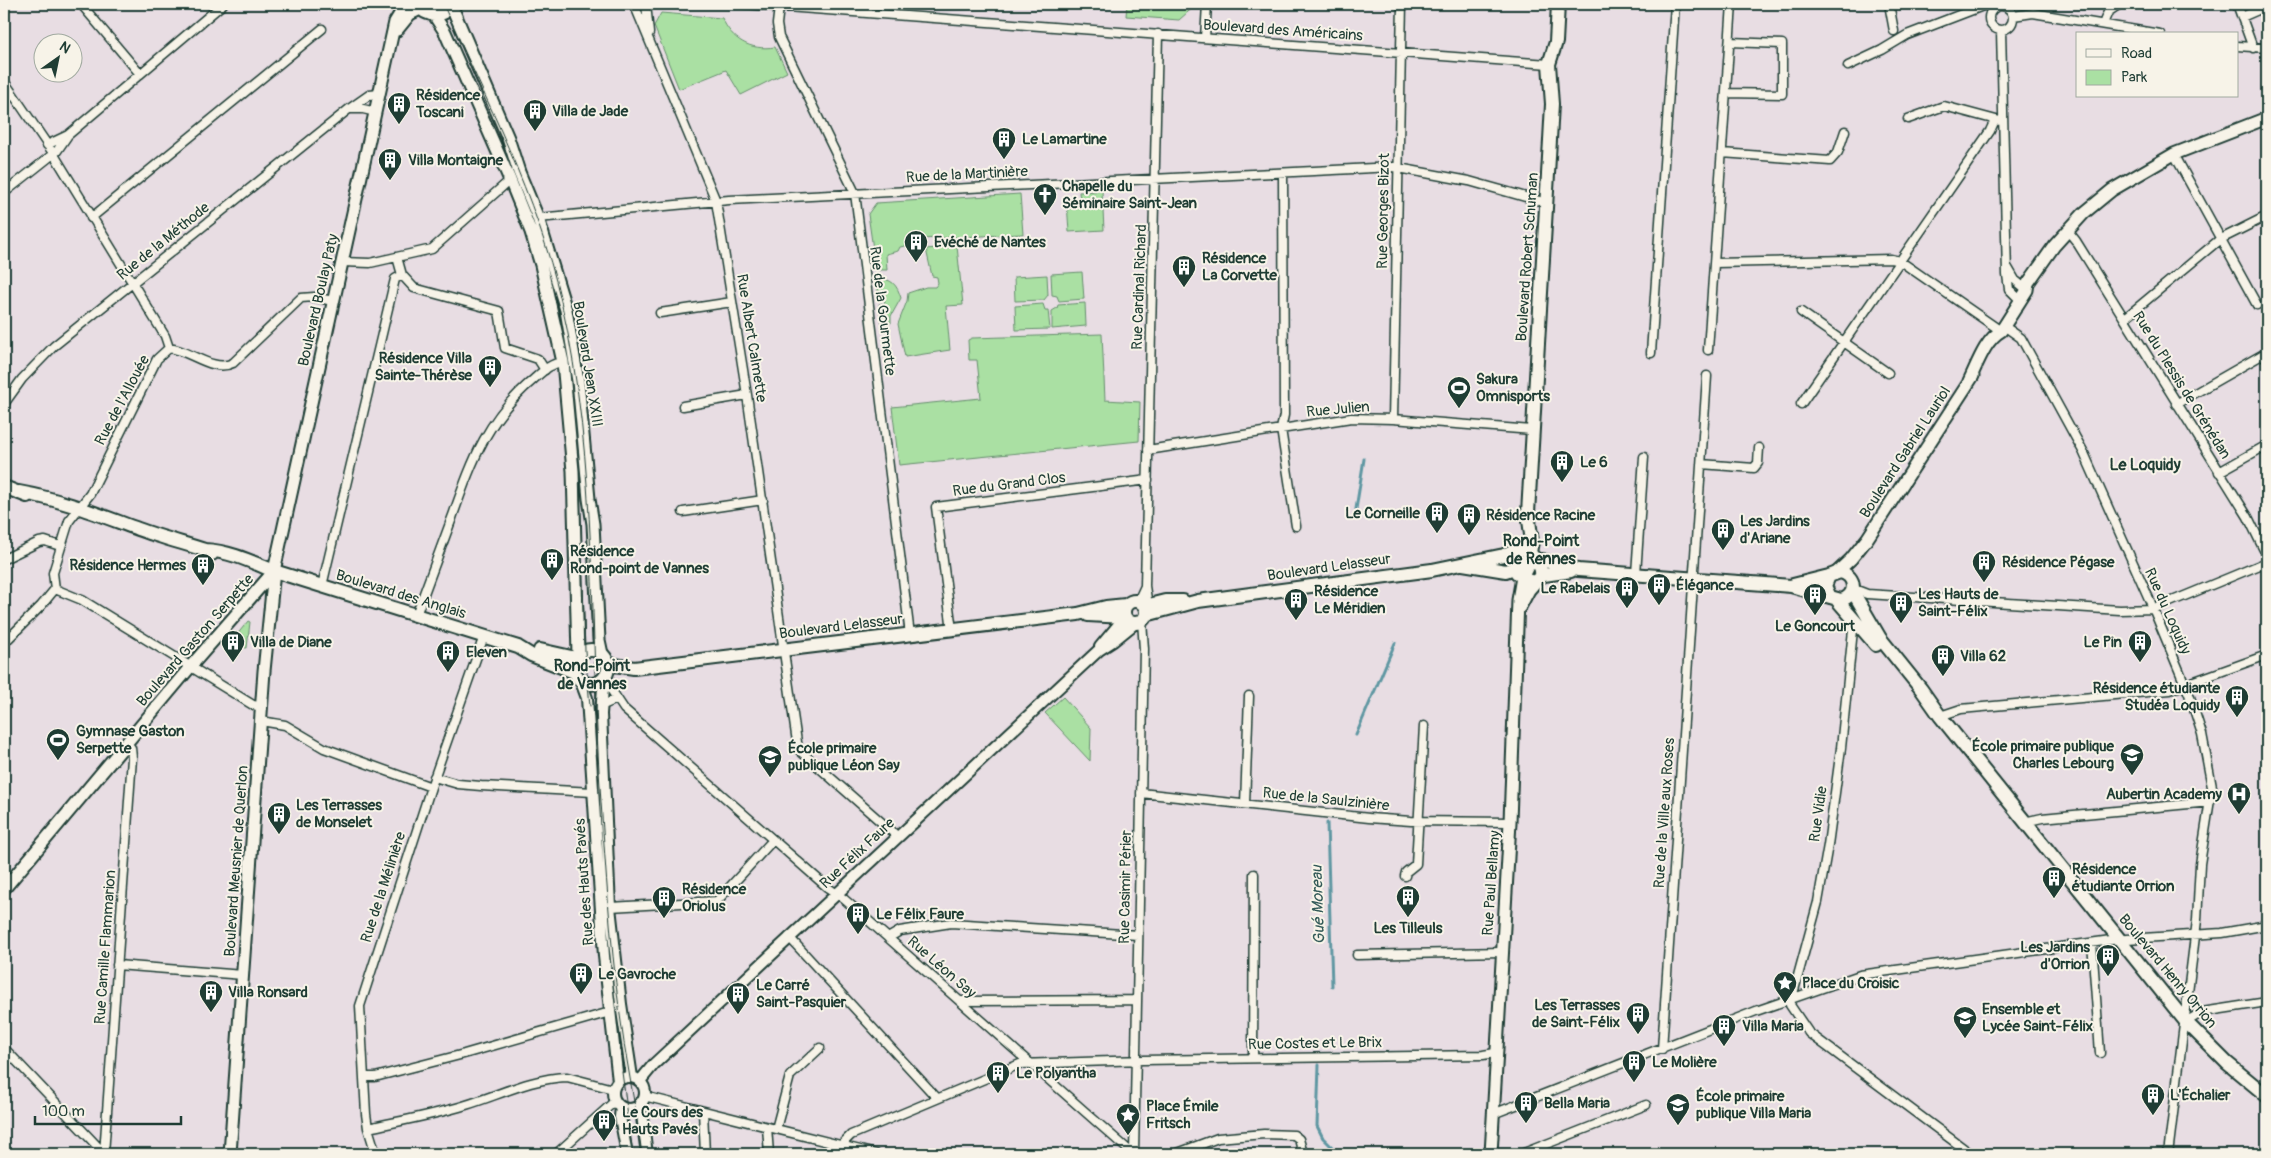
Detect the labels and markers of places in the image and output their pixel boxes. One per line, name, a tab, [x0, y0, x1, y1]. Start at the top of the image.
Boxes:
place label: Résidence Toscani	[415, 86, 481, 122]
building icon: Résidence Toscani	[386, 91, 412, 125]
building icon: Villa de Jade	[522, 98, 548, 132]
place label: Villa de Jade	[552, 102, 629, 121]
building icon: Le Lamartine	[991, 126, 1017, 160]
place label: Le Lamartine	[1022, 130, 1107, 149]
building icon: Villa Montaigne	[377, 147, 403, 181]
place label: Villa Montaigne	[408, 151, 504, 170]
place label: Chapelle du Séminaire Saint-Jean	[1062, 177, 1198, 213]
church icon: Chapelle du Séminaire Saint-Jean	[1032, 182, 1058, 216]
building icon: Evéché de Nantes	[903, 229, 929, 263]
place label: Evéché de Nantes	[934, 233, 1046, 252]
place label: Résidence La Corvette	[1202, 249, 1278, 285]
building icon: Résidence La Corvette	[1171, 254, 1197, 288]
place label: Résidence Villa Sainte-Thérèse	[375, 349, 473, 385]
building icon: Résidence Villa Sainte-Thérèse	[477, 354, 503, 388]
place label: Sakura Omnisports	[1476, 370, 1550, 406]
sports icon: Sakura Omnisports	[1446, 375, 1472, 409]
building icon: Le 6	[1549, 449, 1575, 483]
place label: Le 6	[1580, 453, 1608, 472]
building icon: Le Corneille	[1424, 500, 1450, 534]
building icon: Résidence Racine	[1456, 502, 1482, 536]
place label: Le Corneille	[1345, 504, 1421, 523]
place label: Résidence Racine	[1486, 506, 1596, 525]
place label: Les Jardins d'Ariane	[1740, 512, 1810, 548]
building icon: Les Jardins d'Ariane	[1710, 517, 1736, 551]
place label: Résidence Rond-point de Vannes	[570, 542, 709, 578]
building icon: Résidence Rond-point de Vannes	[539, 547, 565, 581]
building icon: Résidence Pégase	[1971, 549, 1997, 583]
building icon: Résidence Hermes	[190, 552, 216, 586]
place label: Résidence Pégase	[2002, 553, 2115, 572]
place label: Résidence Hermes	[70, 556, 186, 575]
building icon: Élégance	[1646, 572, 1672, 606]
building icon: Le Rabelais	[1614, 575, 1640, 609]
place label: Élégance	[1676, 576, 1734, 595]
place label: Le Rabelais	[1541, 579, 1610, 598]
place label: Résidence Le Méridien	[1314, 582, 1386, 618]
building icon: Le Goncourt	[1802, 582, 1828, 616]
place label: Les Hauts de Saint-Félix	[1918, 585, 1999, 621]
building icon: Résidence Le Méridien	[1283, 587, 1309, 621]
building icon: Les Hauts de Saint-Félix	[1888, 590, 1914, 624]
place label: Le Goncourt	[1775, 617, 1856, 636]
building icon: Villa de Diane	[220, 629, 246, 663]
building icon: Le Pin	[2127, 629, 2153, 663]
place label: Villa de Diane	[250, 633, 332, 652]
place label: Le Pin	[2084, 633, 2123, 652]
building icon: Eleven	[435, 639, 461, 673]
place label: Eleven	[466, 643, 508, 662]
building icon: Villa 62	[1930, 643, 1956, 677]
place label: Villa 62	[1960, 647, 2006, 666]
place label: Résidence étudiante Studéa Loquidy	[2093, 679, 2221, 715]
building icon: Résidence étudiante Studéa Loquidy	[2224, 684, 2250, 718]
place label: Gymnase Gaston Serpette	[76, 722, 185, 758]
sports icon: Gymnase Gaston Serpette	[45, 727, 71, 761]
place label: École primaire publique Charles Lebourg	[1972, 737, 2115, 773]
place label: École primaire publique Léon Say	[788, 739, 900, 775]
school or university icon: École primaire publique Charles Lebourg	[2119, 742, 2145, 776]
school or university icon: École primaire publique Léon Say	[757, 744, 783, 778]
hospital icon: Aubertin Academy	[2226, 781, 2252, 815]
place label: Aubertin Academy	[2106, 785, 2223, 804]
place label: Les Terrasses de Monselet	[296, 796, 382, 832]
building icon: Les Terrasses de Monselet	[266, 801, 292, 835]
place label: Résidence étudiante Orrion	[2071, 860, 2175, 896]
building icon: Résidence étudiante Orrion	[2041, 865, 2067, 899]
place label: Résidence Oriolus	[682, 880, 747, 916]
building icon: Les Tilleuls	[1395, 884, 1421, 918]
building icon: Résidence Oriolus	[651, 885, 677, 919]
building icon: Le Félix Faure	[845, 901, 871, 935]
place label: Le Félix Faure	[876, 905, 965, 924]
place label: Les Tilleuls	[1373, 919, 1443, 938]
place label: Les Jardins d'Orrion	[2020, 938, 2091, 974]
building icon: Les Jardins d'Orrion	[2095, 943, 2121, 977]
building icon: Le Gavroche	[568, 961, 594, 995]
place label: Le Gavroche	[598, 965, 677, 984]
place icon: Place du Croisic	[1772, 970, 1798, 1004]
place label: Place du Croisic	[1802, 974, 1900, 993]
place label: Le Carré Saint-Pasquier	[756, 976, 847, 1012]
building icon: Villa Ronsard	[198, 979, 224, 1013]
building icon: Le Carré Saint-Pasquier	[725, 981, 751, 1015]
place label: Villa Ronsard	[228, 983, 308, 1002]
place label: Les Terrasses de Saint-Félix	[1532, 996, 1620, 1032]
place label: Ensemble et Lycée Saint-Félix	[1982, 1000, 2093, 1036]
building icon: Les Terrasses de Saint-Félix	[1625, 1001, 1651, 1035]
school or university icon: Ensemble et Lycée Saint-Félix	[1952, 1005, 1978, 1039]
building icon: Villa Maria	[1711, 1013, 1737, 1047]
place label: Villa Maria	[1742, 1017, 1804, 1036]
building icon: Le Molière	[1621, 1049, 1647, 1083]
place label: Le Molière	[1652, 1053, 1717, 1072]
building icon: Le Polyantha	[985, 1060, 1011, 1094]
place label: Le Polyantha	[1016, 1064, 1096, 1083]
building icon: L'Échalier	[2140, 1082, 2166, 1116]
place label: L'Échalier	[2170, 1086, 2231, 1105]
place label: École primaire publique Villa Maria	[1696, 1087, 1811, 1123]
building icon: Bella Maria	[1513, 1090, 1539, 1124]
school or university icon: École primaire publique Villa Maria	[1665, 1092, 1691, 1126]
place label: Bella Maria	[1544, 1094, 1610, 1113]
place label: Place Émile Fritsch	[1146, 1097, 1219, 1133]
place icon: Place Émile Fritsch	[1115, 1102, 1141, 1136]
place label: Le Cours des Hauts Pavés	[622, 1103, 703, 1139]
building icon: Le Cours des Hauts Pavés	[591, 1108, 617, 1142]

